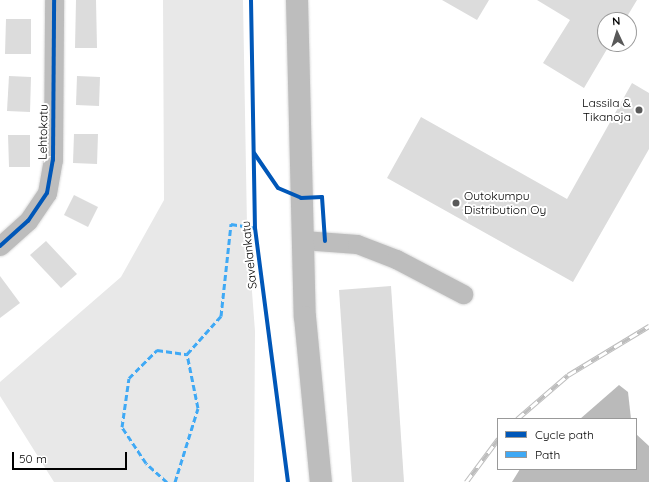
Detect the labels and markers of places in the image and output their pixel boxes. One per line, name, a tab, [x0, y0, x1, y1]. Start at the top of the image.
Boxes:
place label: Lassila & Tikanoja	[582, 96, 631, 124]
marker: Lassila & Tikanoja	[634, 105, 644, 115]
place label: Outokumpu Distribution Oy	[464, 189, 546, 217]
marker: Outokumpu Distribution Oy	[451, 198, 461, 208]

